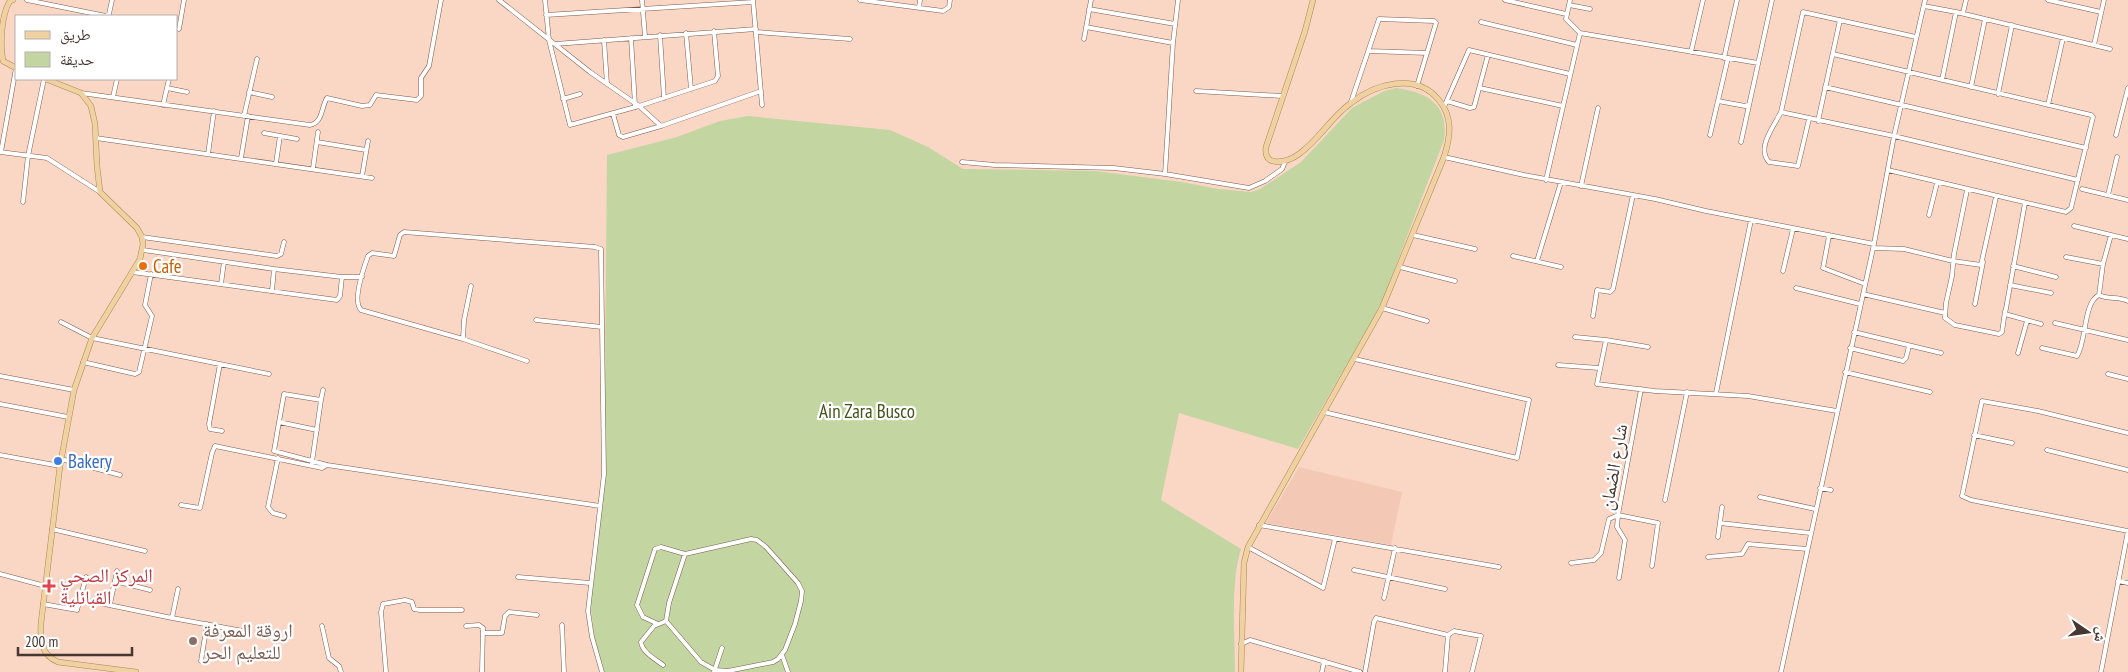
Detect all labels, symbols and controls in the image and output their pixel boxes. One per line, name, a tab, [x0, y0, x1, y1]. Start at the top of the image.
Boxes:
legend	[15, 15, 178, 80]
text: طريق	[60, 25, 91, 45]
text: حديقة	[60, 50, 95, 69]
place label: Cafe	[153, 254, 182, 278]
marker: Cafe	[137, 260, 149, 272]
park label: Ain Zara Busco	[819, 399, 915, 423]
street label: شارع الضمان	[1594, 422, 1632, 512]
place label: Bakery	[68, 449, 113, 473]
marker: Bakery	[52, 455, 64, 467]
place label: المركز الصحي القبائلية	[60, 563, 153, 609]
marker: المركز الصحي القبائلية	[42, 579, 56, 593]
north arrow	[2063, 607, 2113, 657]
place label: اروقة المعرفة للتعليم الحر	[202, 618, 293, 665]
scale bar	[18, 624, 131, 656]
text: ش	[2090, 626, 2111, 644]
text: 200 m	[25, 632, 58, 651]
marker: اروقة المعرفة للتعليم الحر	[187, 635, 199, 647]

